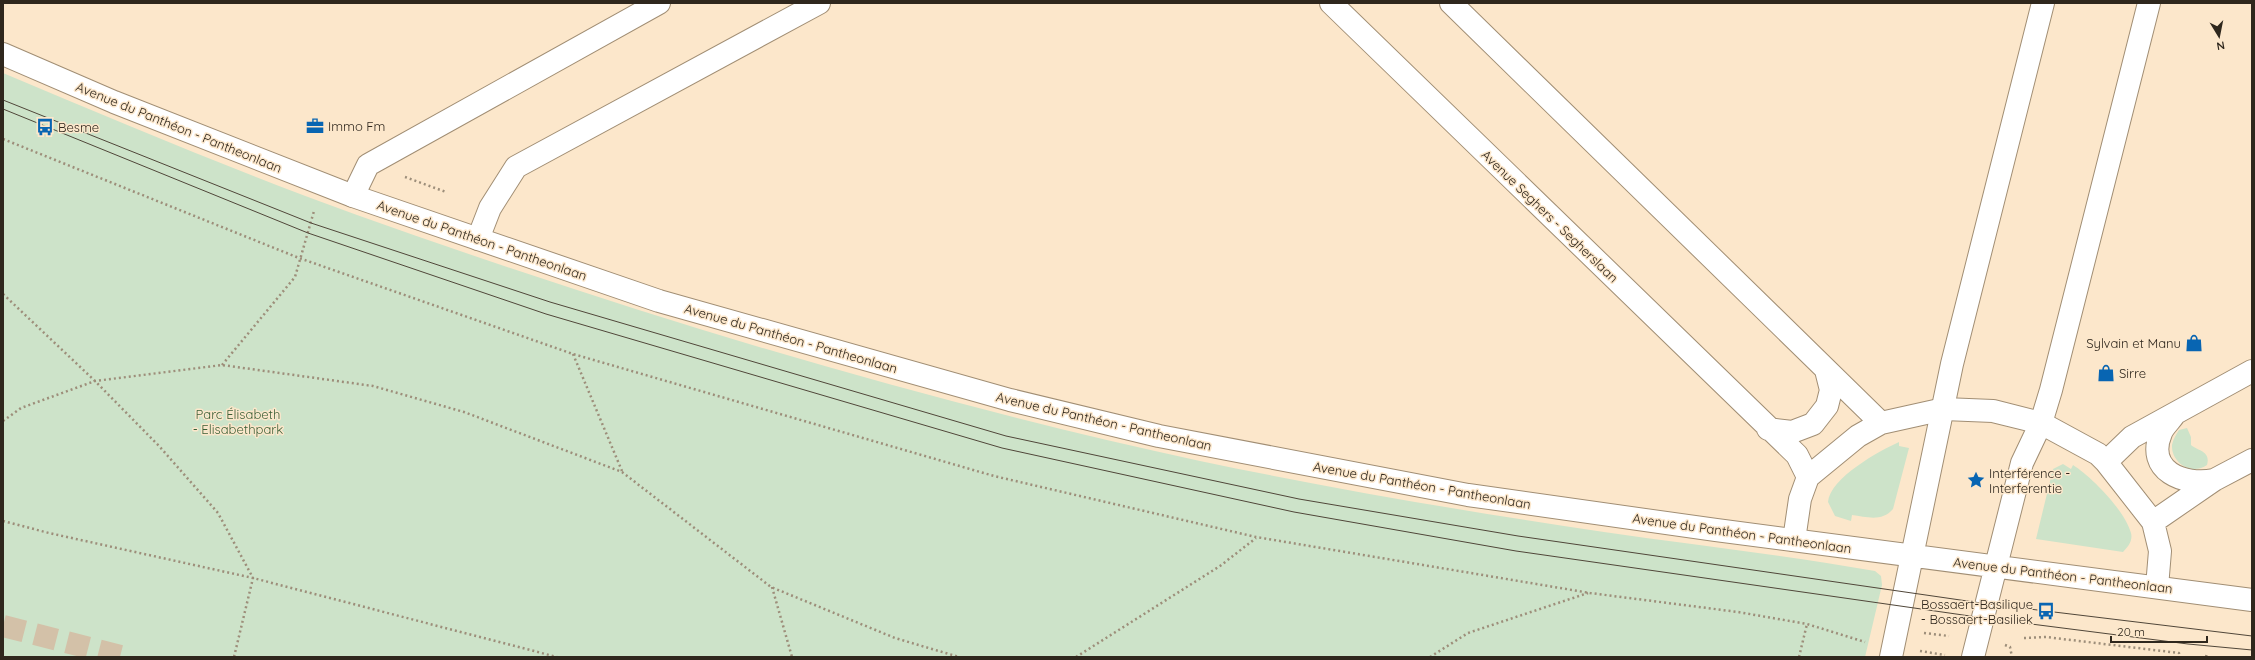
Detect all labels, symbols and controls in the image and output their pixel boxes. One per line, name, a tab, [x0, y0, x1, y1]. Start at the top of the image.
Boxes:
north arrow	[2199, 16, 2239, 56]
text: N	[2216, 38, 2226, 53]
street label: Avenue du Panthéon - Pantheonlaan	[74, 78, 284, 176]
office icon: Immo Fm	[305, 116, 325, 136]
bus stop icon: Besme	[35, 117, 55, 137]
place label: Immo Fm	[328, 118, 385, 134]
place label: Besme	[58, 119, 99, 135]
street label: Avenue Seghers - Segherslaan	[1478, 146, 1622, 286]
street label: Avenue du Panthéon - Pantheonlaan	[375, 196, 589, 284]
street label: Avenue du Panthéon - Pantheonlaan	[683, 300, 899, 376]
shop icon: Sylvain et Manu	[2184, 333, 2204, 353]
place label: Sylvain et Manu	[2086, 335, 2181, 351]
shop icon: Sirre	[2096, 363, 2116, 383]
place label: Sirre	[2119, 365, 2146, 381]
street label: Avenue du Panthéon - Pantheonlaan	[995, 388, 1213, 454]
park label: Parc Élisabeth - Elisabethpark	[193, 406, 283, 437]
street label: Avenue du Panthéon - Pantheonlaan	[1312, 458, 1532, 512]
place label: Interférence - Interferentie	[1989, 465, 2070, 496]
place icon: Interférence - Interferentie	[1966, 470, 1986, 490]
street label: Avenue du Panthéon - Pantheonlaan	[1632, 510, 1852, 556]
street label: Avenue du Panthéon - Pantheonlaan	[1952, 554, 2174, 596]
place label: Bossaert-Basilique - Bossaert-Basiliek	[1921, 596, 2033, 627]
bus stop icon: Bossaert-Basilique - Bossaert-Basiliek	[2036, 601, 2056, 621]
scale bar	[2111, 618, 2207, 644]
text: 20 m	[2117, 624, 2145, 639]

